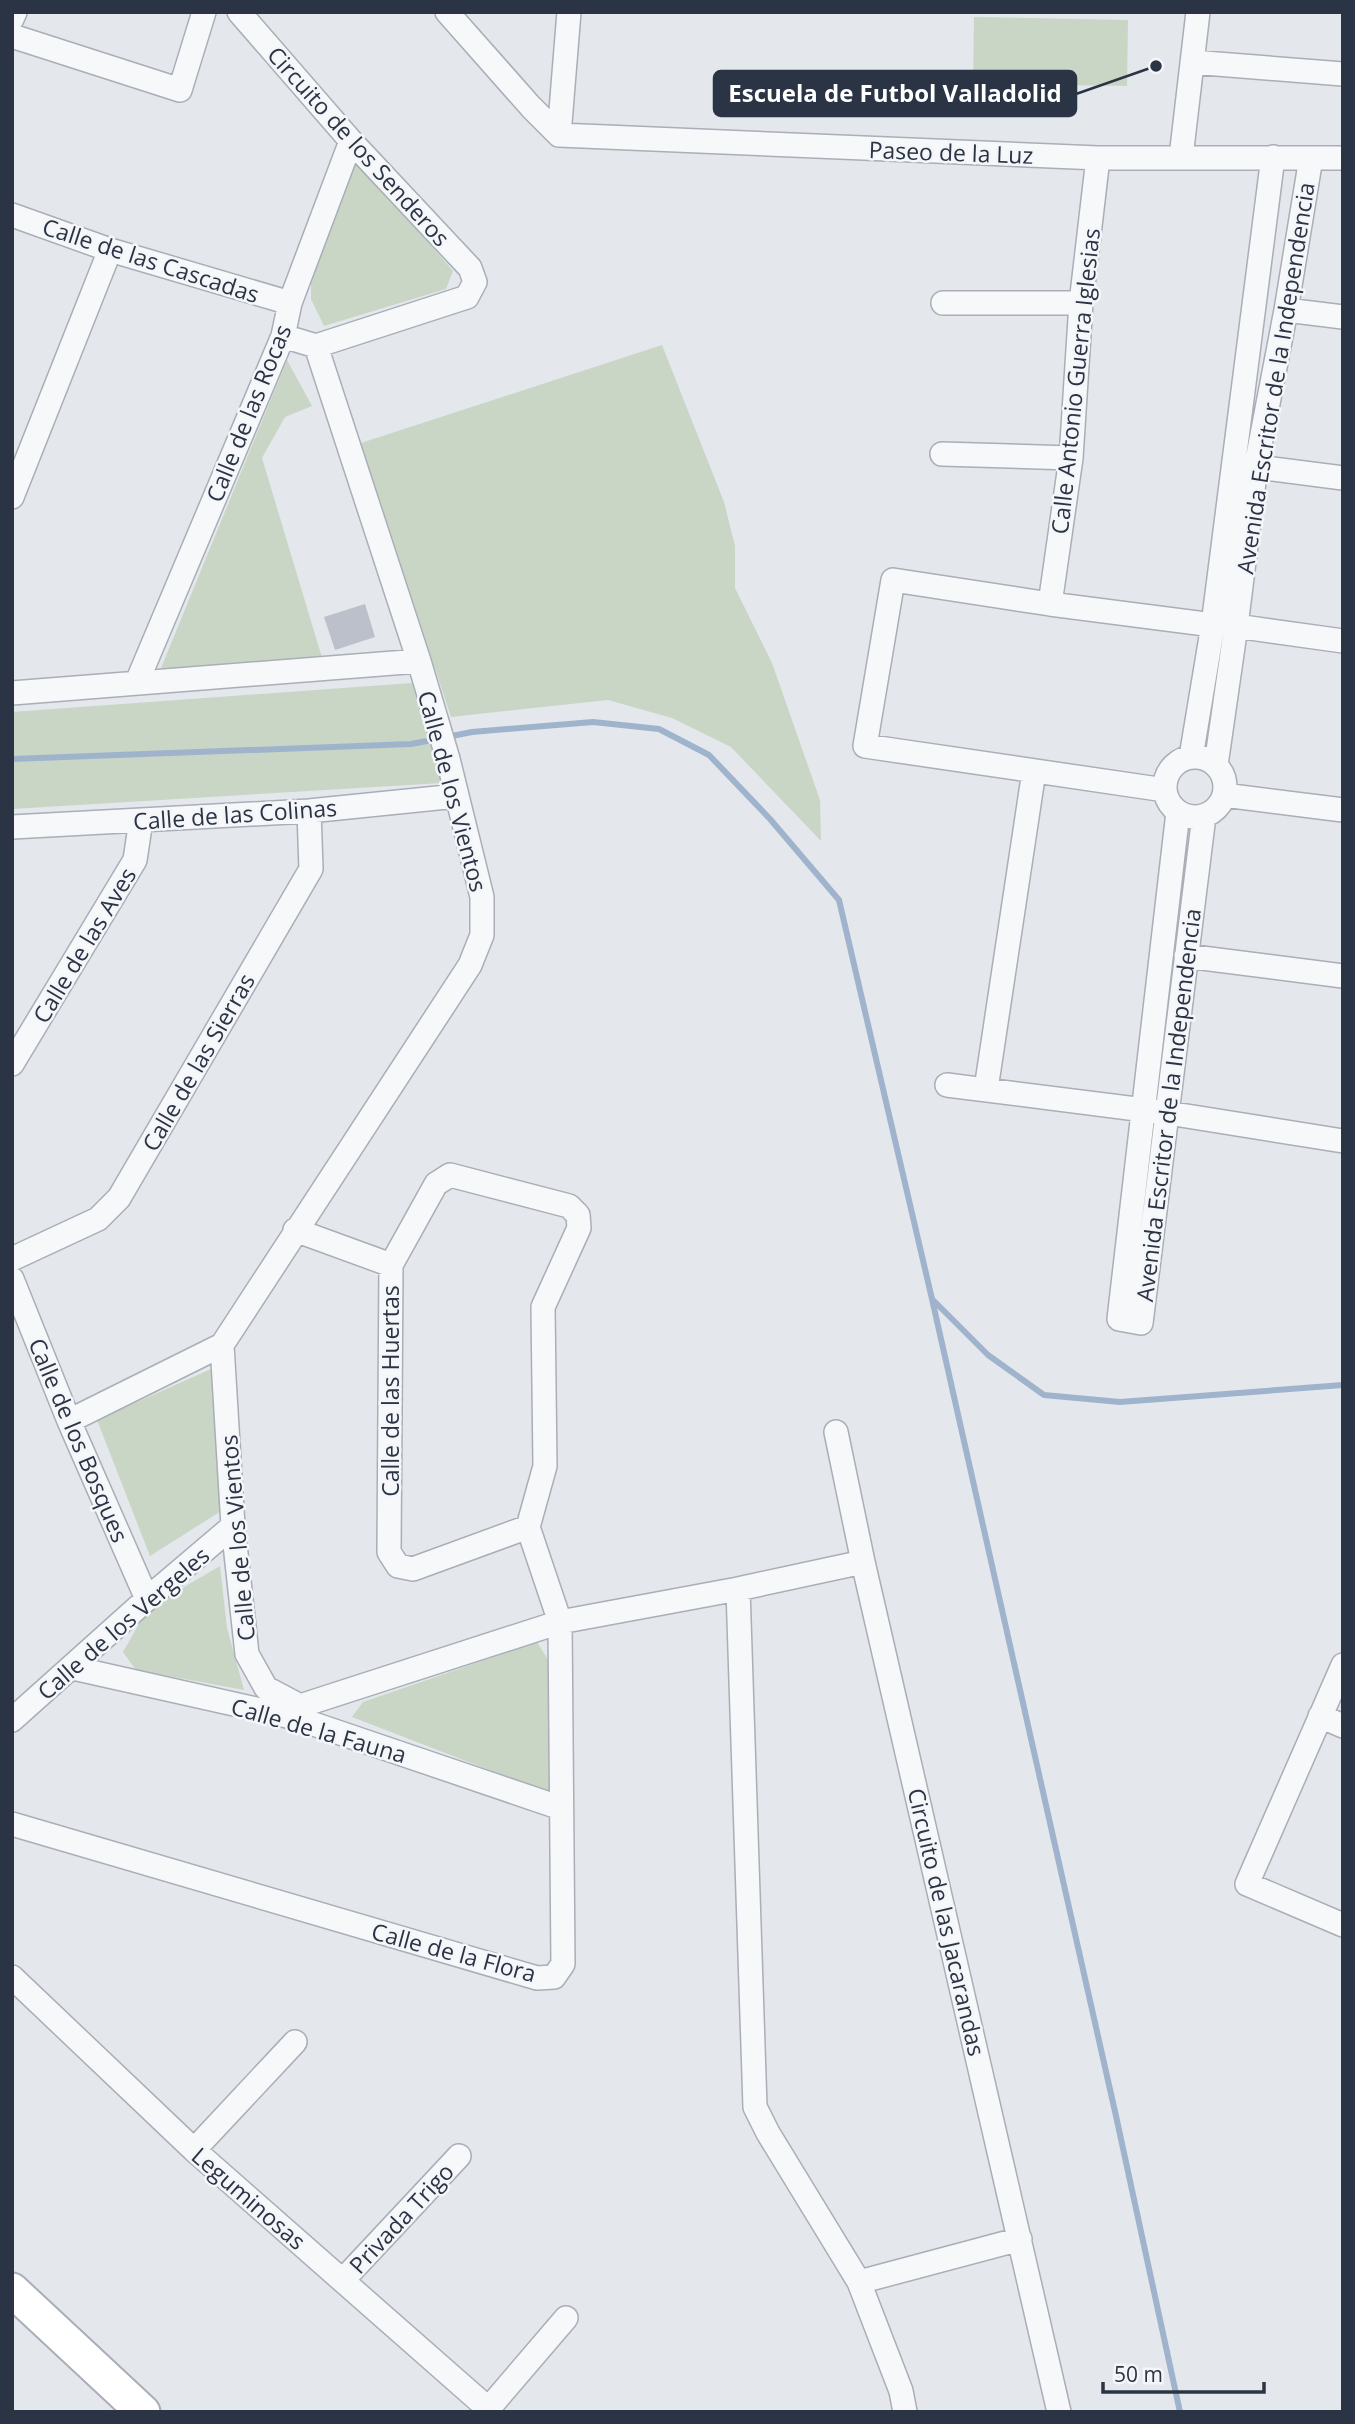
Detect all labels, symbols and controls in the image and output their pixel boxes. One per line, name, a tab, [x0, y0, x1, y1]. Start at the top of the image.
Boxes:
street label: Circuito de los Senderos	[260, 39, 458, 253]
callout: Escuela de Futbol Valladolid	[714, 71, 1076, 116]
text: Escuela de Futbol Valladolid	[728, 76, 1062, 109]
street label: Paseo de la Luz	[868, 133, 1034, 171]
street label: Avenida Escritor de la Independencia	[1228, 180, 1322, 576]
street label: Calle de las Cascadas	[39, 210, 263, 310]
street label: Calle Antonio Guerra Iglesias	[1043, 226, 1107, 536]
street label: Calle de las Rocas	[198, 319, 298, 507]
street label: Calle de los Vientos	[411, 687, 495, 895]
street label: Calle de las Colinas	[132, 791, 338, 837]
street label: Calle de las Aves	[25, 861, 143, 1029]
street label: Avenida Escritor de la Independencia	[1128, 907, 1208, 1303]
street label: Calle de las Sierras	[134, 967, 262, 1157]
street label: Calle de las Huertas	[374, 1285, 406, 1497]
street label: Calle de los Bosques	[21, 1333, 137, 1547]
street label: Calle de los Vientos	[212, 1434, 262, 1642]
street label: Calle de los Vergeles	[30, 1539, 216, 1707]
street label: Calle de la Fauna	[228, 1690, 410, 1770]
street label: Circuito de las Jacarandas	[901, 1785, 993, 2059]
street label: Calle de la Flora	[368, 1915, 540, 1989]
street label: Leguminosas	[185, 2140, 313, 2256]
street label: Privada Trigo	[341, 2156, 461, 2280]
scale bar	[1103, 2350, 1264, 2394]
text: 50 m	[1114, 2360, 1163, 2388]

